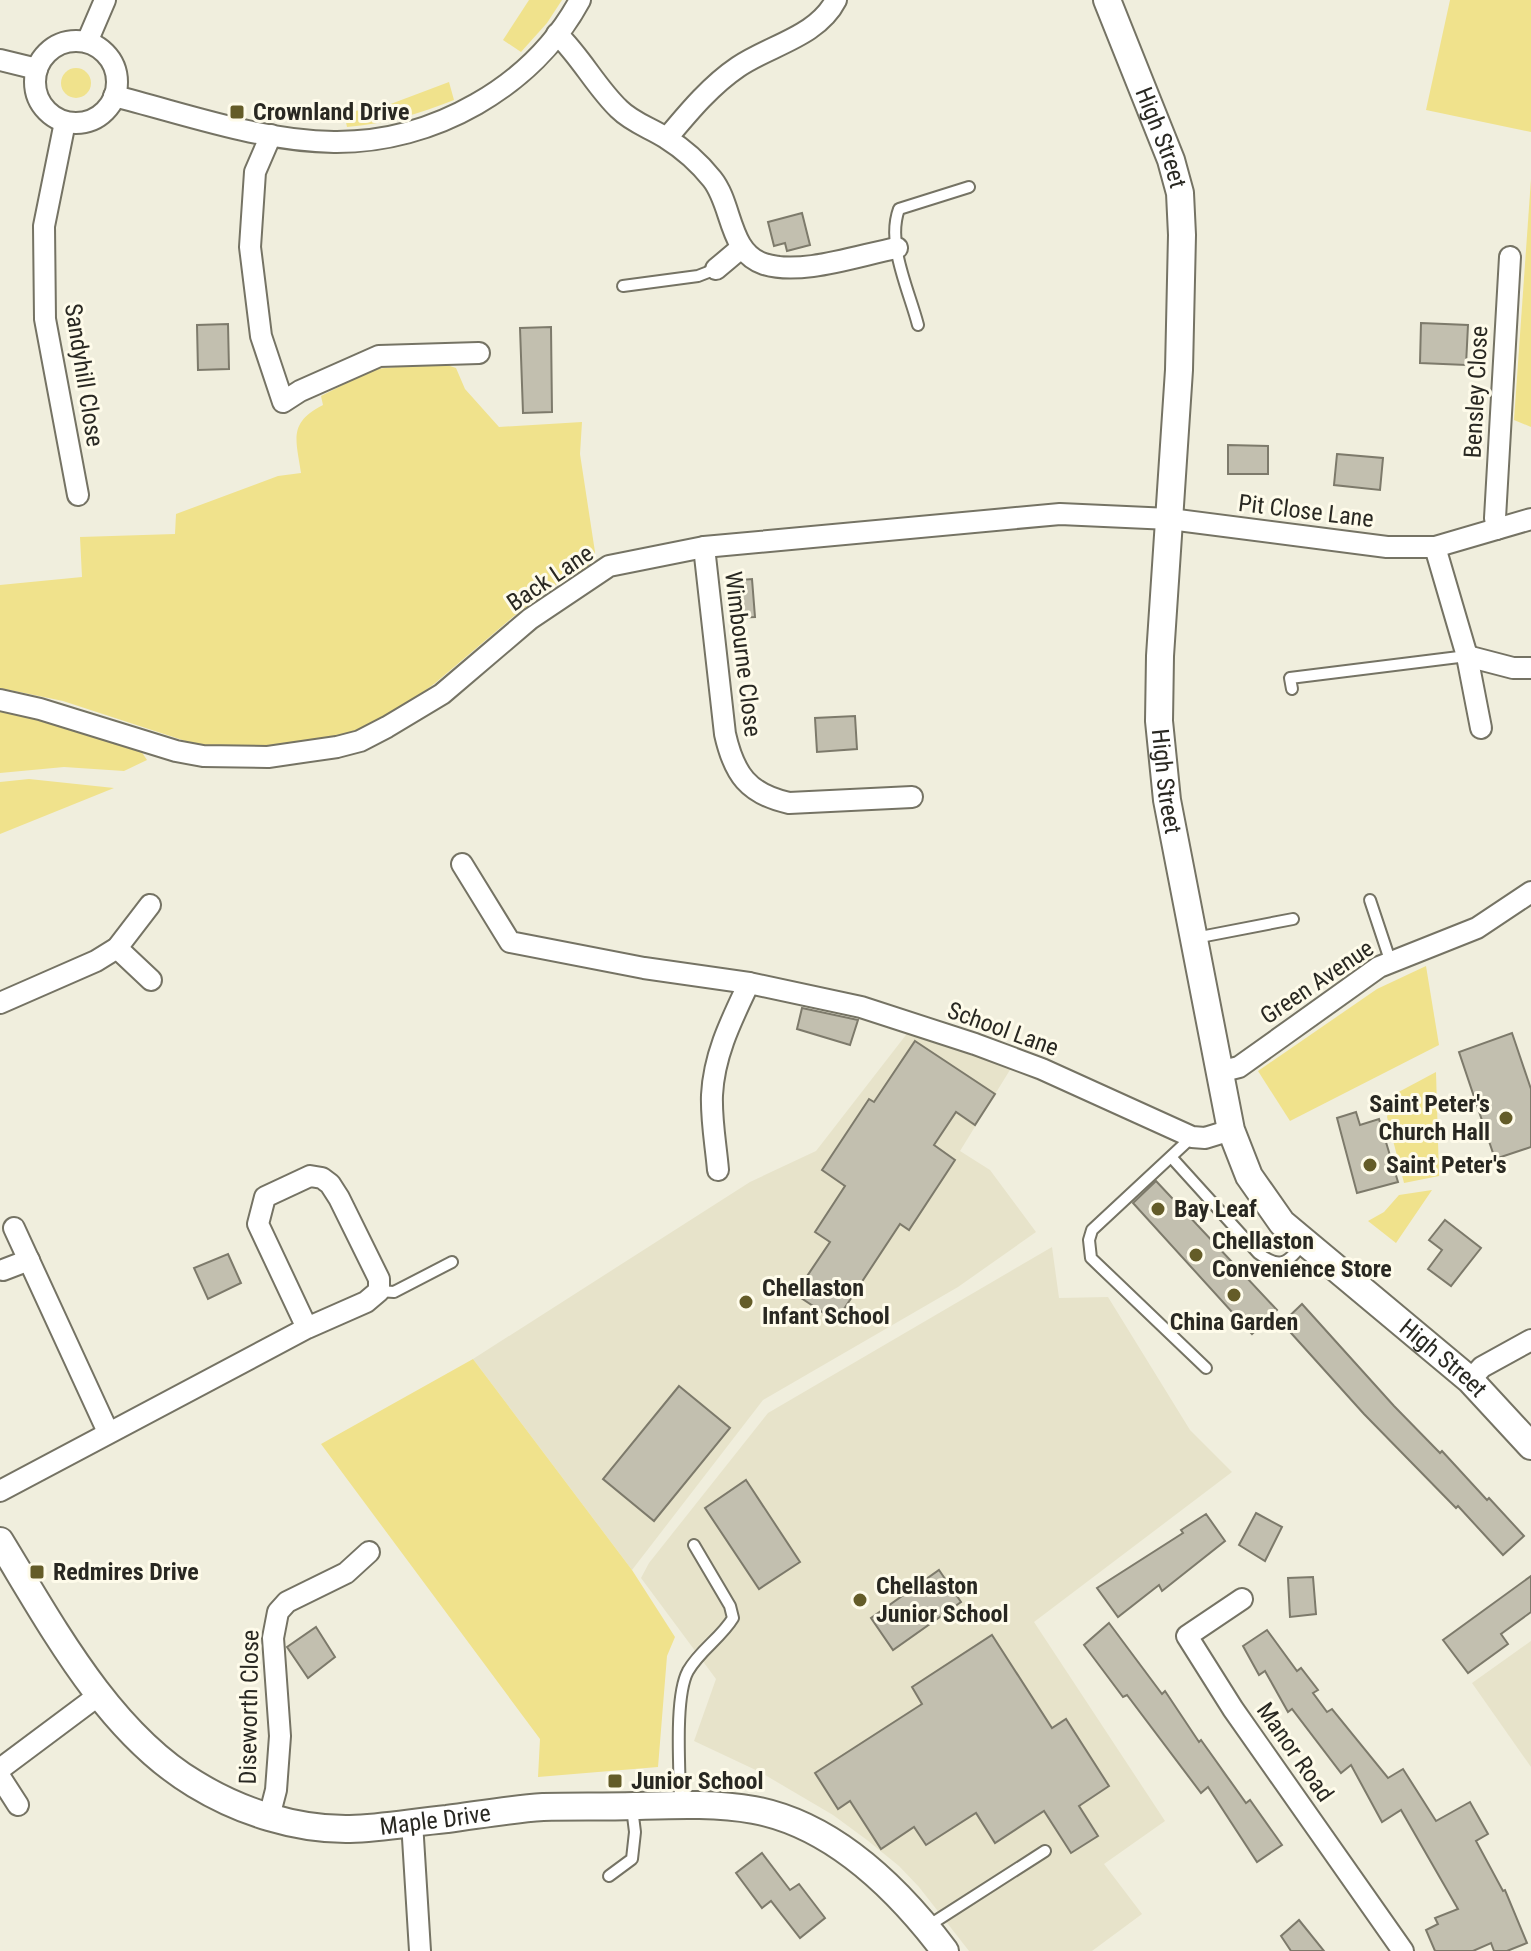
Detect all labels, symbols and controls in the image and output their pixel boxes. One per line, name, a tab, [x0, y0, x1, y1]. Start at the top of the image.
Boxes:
street label: High Street	[1129, 83, 1192, 191]
place label: Crownland Drive	[253, 98, 409, 126]
marker: Crownland Drive	[228, 103, 246, 121]
street label: Sandyhill Close	[59, 301, 109, 449]
street label: Bensley Close	[1459, 325, 1493, 459]
street label: Pit Close Lane	[1237, 489, 1375, 533]
street label: Back Lane	[502, 539, 598, 617]
street label: Wimbourne Close	[719, 570, 767, 738]
street label: High Street	[1146, 727, 1187, 836]
street label: Green Avenue	[1255, 934, 1379, 1030]
street label: School Lane	[944, 996, 1062, 1062]
place label: Saint Peter's Church Hall	[1369, 1090, 1490, 1146]
marker: Saint Peter's Church Hall	[1497, 1109, 1515, 1127]
place label: Saint Peter's	[1386, 1151, 1507, 1179]
marker: Saint Peter's	[1361, 1156, 1379, 1174]
place label: Bay Leaf	[1174, 1195, 1257, 1223]
marker: Bay Leaf	[1149, 1200, 1167, 1218]
place label: Chellaston Convenience Store	[1212, 1227, 1392, 1283]
marker: Chellaston Convenience Store	[1187, 1246, 1205, 1264]
place label: Chellaston Infant School	[762, 1274, 890, 1330]
marker: China Garden	[1225, 1286, 1243, 1304]
marker: Chellaston Infant School	[737, 1293, 755, 1311]
place label: China Garden	[1170, 1308, 1298, 1336]
street label: High Street	[1394, 1313, 1493, 1403]
place label: Redmires Drive	[53, 1558, 199, 1586]
marker: Redmires Drive	[28, 1563, 46, 1581]
place label: Chellaston Junior School	[876, 1572, 1009, 1628]
marker: Chellaston Junior School	[851, 1591, 869, 1609]
street label: Diseworth Close	[234, 1630, 264, 1784]
street label: Manor Road	[1251, 1697, 1339, 1807]
place label: Junior School	[631, 1767, 764, 1795]
marker: Junior School	[606, 1772, 624, 1790]
street label: Maple Drive	[378, 1799, 493, 1841]

